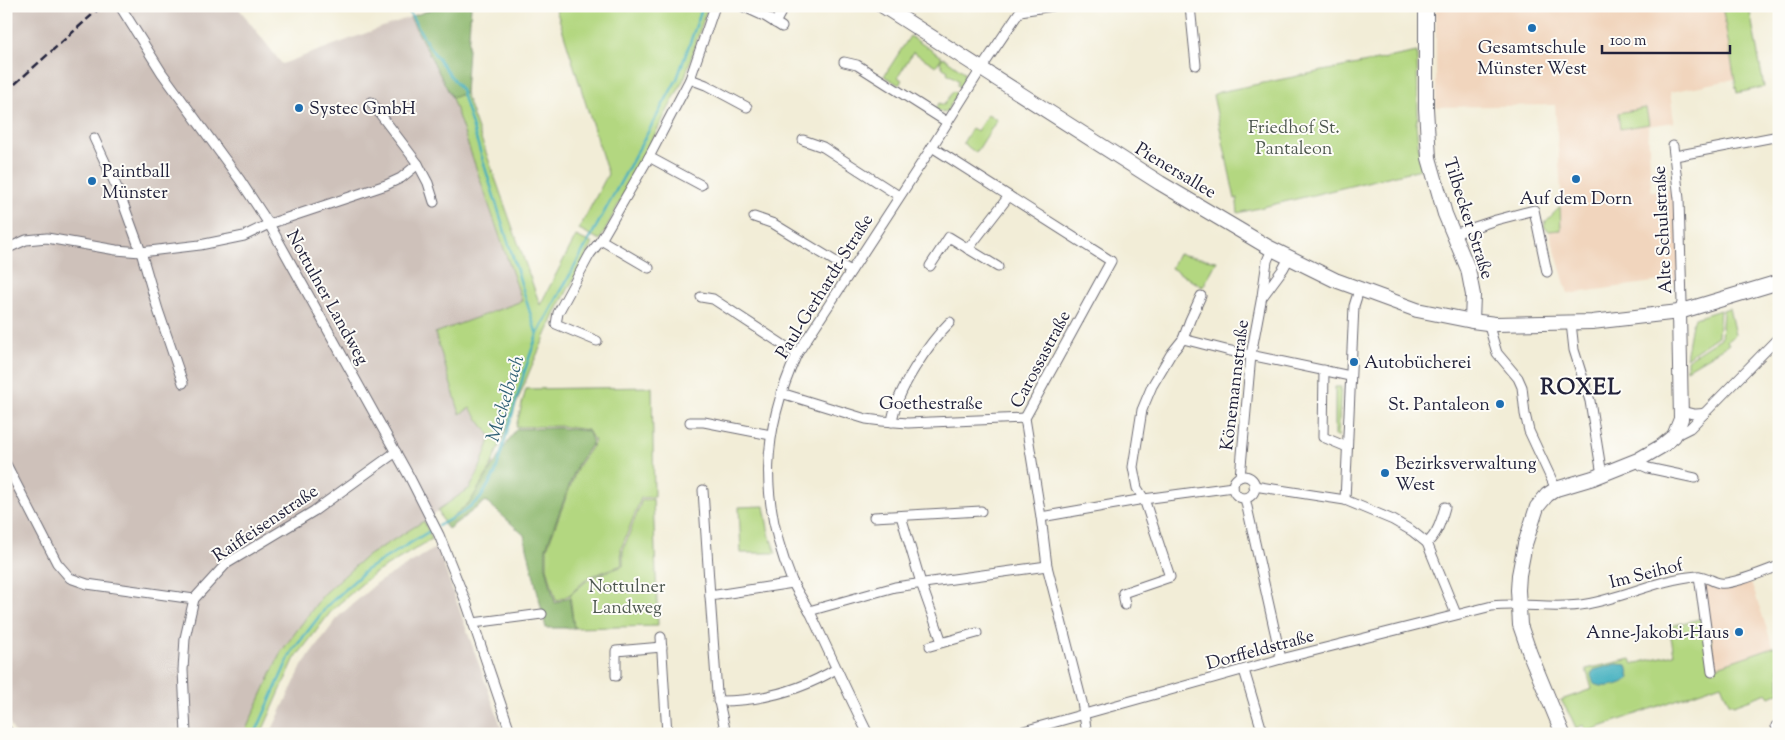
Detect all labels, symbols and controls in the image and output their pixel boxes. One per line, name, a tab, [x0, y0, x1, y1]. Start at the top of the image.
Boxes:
marker: Gesamtschule Münster West	[1526, 22, 1538, 34]
scale bar	[1602, 22, 1730, 54]
text: 100 m	[1610, 31, 1647, 52]
place label: Gesamtschule Münster West	[1477, 36, 1587, 83]
place label: Systec GmbH	[309, 97, 416, 123]
marker: Systec GmbH	[293, 102, 305, 114]
park label: Friedhof St. Pantaleon	[1248, 116, 1340, 163]
street label: Pienersallee	[1129, 137, 1221, 206]
street label: Tilbecker Straße	[1435, 154, 1499, 283]
place label: Paintball Münster	[102, 160, 170, 207]
street label: Alte Schulstraße	[1648, 165, 1680, 295]
marker: Auf dem Dorn	[1570, 173, 1582, 185]
marker: Paintball Münster	[86, 175, 98, 187]
place label: Auf dem Dorn	[1519, 187, 1633, 213]
street label: Paul-Gerhardt-Straße	[771, 210, 881, 365]
street label: Nottulner Landweg	[278, 226, 374, 370]
street label: Carossastraße	[1005, 306, 1078, 414]
street label: Könemannstraße	[1215, 318, 1257, 452]
water label: Meckelbach	[480, 351, 533, 445]
place label: Autobücherei	[1364, 351, 1471, 377]
marker: Autobücherei	[1348, 356, 1360, 368]
district label: ROXEL	[1540, 373, 1622, 405]
street label: Goethestraße	[879, 392, 983, 418]
place label: St. Pantaleon	[1388, 393, 1490, 419]
marker: St. Pantaleon	[1494, 398, 1506, 410]
place label: Bezirksverwaltung West	[1395, 452, 1537, 499]
marker: Bezirksverwaltung West	[1379, 467, 1391, 479]
street label: Raiffeisenstraße	[208, 480, 324, 570]
street label: Im Seihof	[1607, 553, 1687, 597]
park label: Nottulner Landweg	[588, 575, 666, 622]
place label: Anne-Jakobi-Haus	[1586, 621, 1729, 647]
street label: Dorffeldstraße	[1204, 624, 1317, 678]
marker: Anne-Jakobi-Haus	[1733, 626, 1745, 638]

